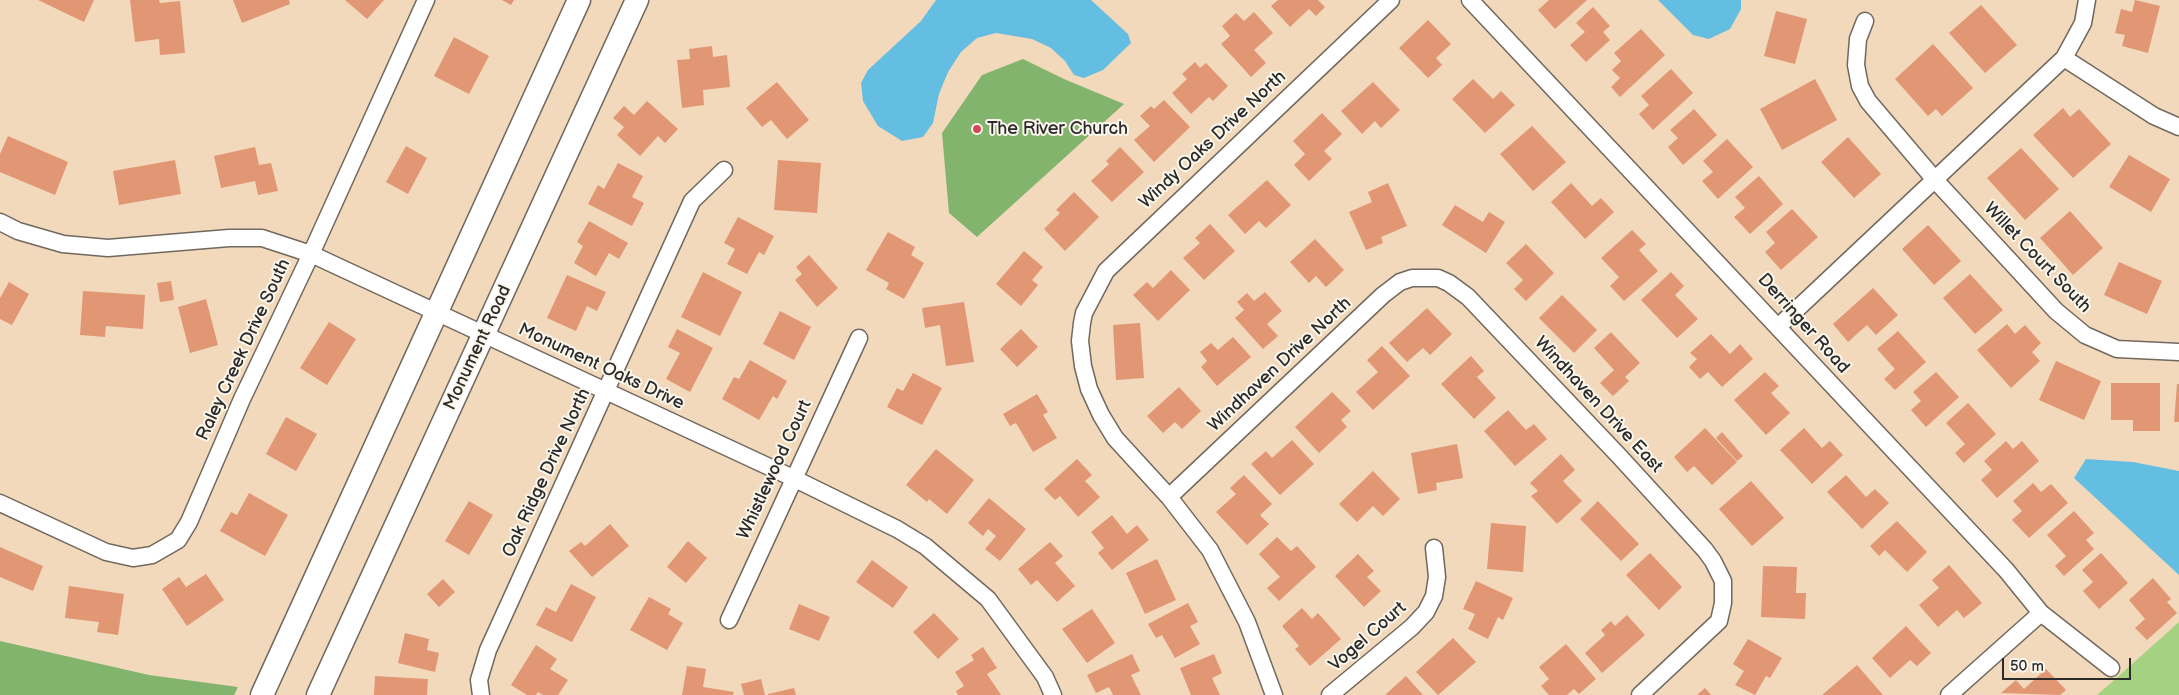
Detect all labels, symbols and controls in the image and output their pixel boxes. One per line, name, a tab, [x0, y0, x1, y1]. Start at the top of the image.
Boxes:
street label: Windy Oaks Drive North	[1135, 66, 1291, 214]
place label: The River Church	[987, 118, 1128, 140]
marker: The River Church	[971, 123, 983, 135]
street label: Willet Court South	[1979, 198, 2095, 318]
street label: Raley Creek Drive South	[192, 256, 296, 444]
street label: Derringer Road	[1753, 270, 1853, 378]
street label: Monument Road	[440, 282, 516, 414]
street label: Windhaven Drive North	[1204, 293, 1356, 437]
street label: Monument Oaks Drive	[515, 319, 687, 415]
street label: Windhaven Drive East	[1529, 332, 1667, 478]
street label: Oak Ridge Drive North	[498, 385, 596, 561]
street label: Whistlewood Court	[733, 397, 817, 543]
street label: Vogel Court	[1325, 598, 1411, 676]
scale bar	[2004, 648, 2133, 680]
text: 50 m	[2010, 657, 2044, 676]

